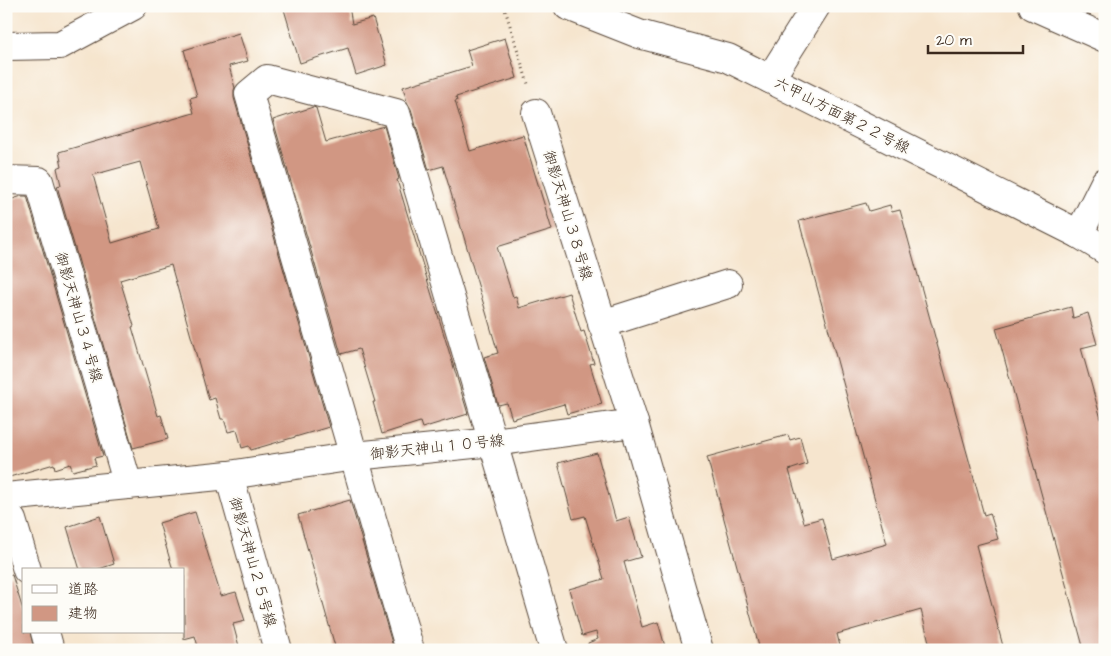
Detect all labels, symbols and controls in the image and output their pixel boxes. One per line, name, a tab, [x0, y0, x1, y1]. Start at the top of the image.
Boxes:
scale bar	[928, 22, 1024, 54]
text: 20 m	[936, 30, 972, 51]
street label: 六甲山方面第２２号線	[770, 72, 913, 159]
street label: 御影天神山３８号線	[538, 148, 597, 283]
street label: 御影天神山３４号線	[50, 249, 107, 385]
street label: 御影天神山１０号線	[369, 430, 505, 465]
street label: 御影天神山２５号線	[224, 494, 281, 630]
legend	[22, 568, 185, 634]
text: 道路	[68, 579, 98, 600]
text: 建物	[68, 603, 98, 624]

